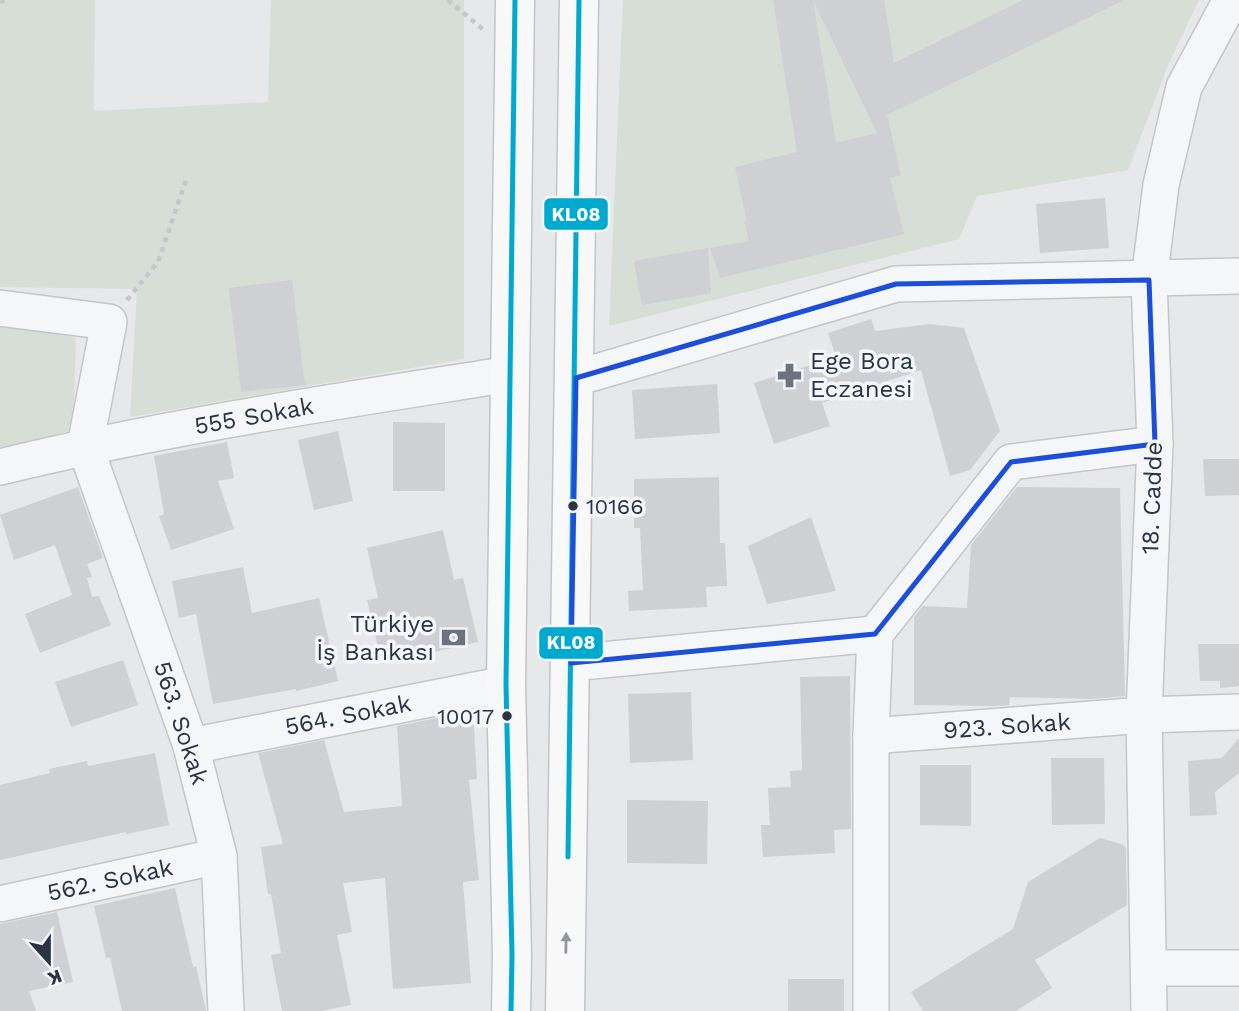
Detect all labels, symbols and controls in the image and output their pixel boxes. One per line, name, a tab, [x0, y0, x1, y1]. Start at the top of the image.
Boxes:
line badge: KL08	[543, 197, 609, 231]
text: KL08	[552, 203, 600, 226]
place label: Ege Bora Eczanesi	[810, 347, 913, 403]
pharmacy icon: Ege Bora Eczanesi	[776, 361, 804, 389]
street label: 555 Sokak	[192, 392, 316, 440]
street label: 18. Cadde	[1136, 441, 1168, 555]
place label: 10166	[586, 494, 644, 519]
marker: 10166	[566, 499, 580, 513]
place label: Türkiye İş Bankası	[316, 610, 434, 666]
bank icon: Türkiye İş Bankası	[440, 624, 468, 652]
line badge: KL08	[538, 626, 604, 660]
text: KL08	[547, 631, 595, 654]
street label: 563. Sokak	[148, 658, 214, 788]
street label: 564. Sokak	[283, 689, 414, 741]
place label: 10017	[437, 704, 494, 729]
street label: 923. Sokak	[942, 708, 1072, 744]
marker: 10017	[500, 709, 514, 723]
street label: 562. Sokak	[45, 853, 176, 907]
north arrow	[14, 927, 84, 997]
one-way arrow	[561, 932, 572, 954]
text: K	[45, 964, 65, 991]

